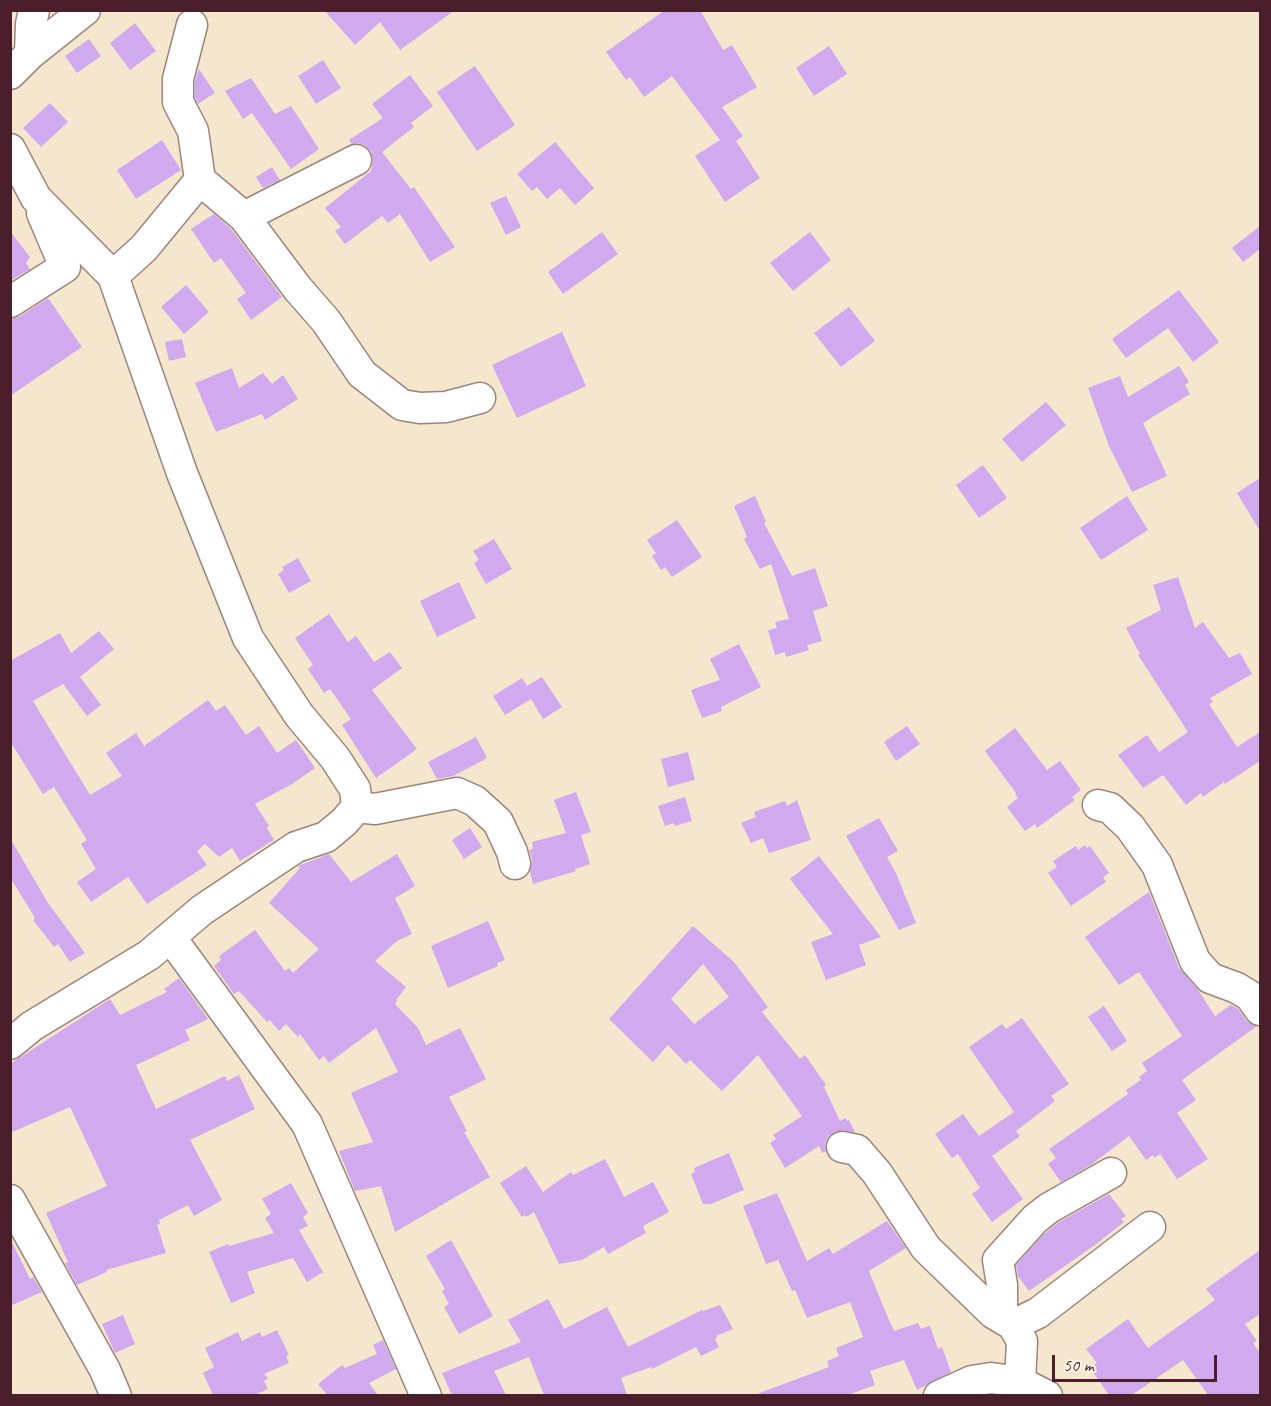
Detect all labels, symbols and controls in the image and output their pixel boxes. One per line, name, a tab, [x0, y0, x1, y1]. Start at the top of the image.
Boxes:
scale bar	[1055, 1343, 1220, 1381]
text: 50 m	[1063, 1354, 1094, 1376]

